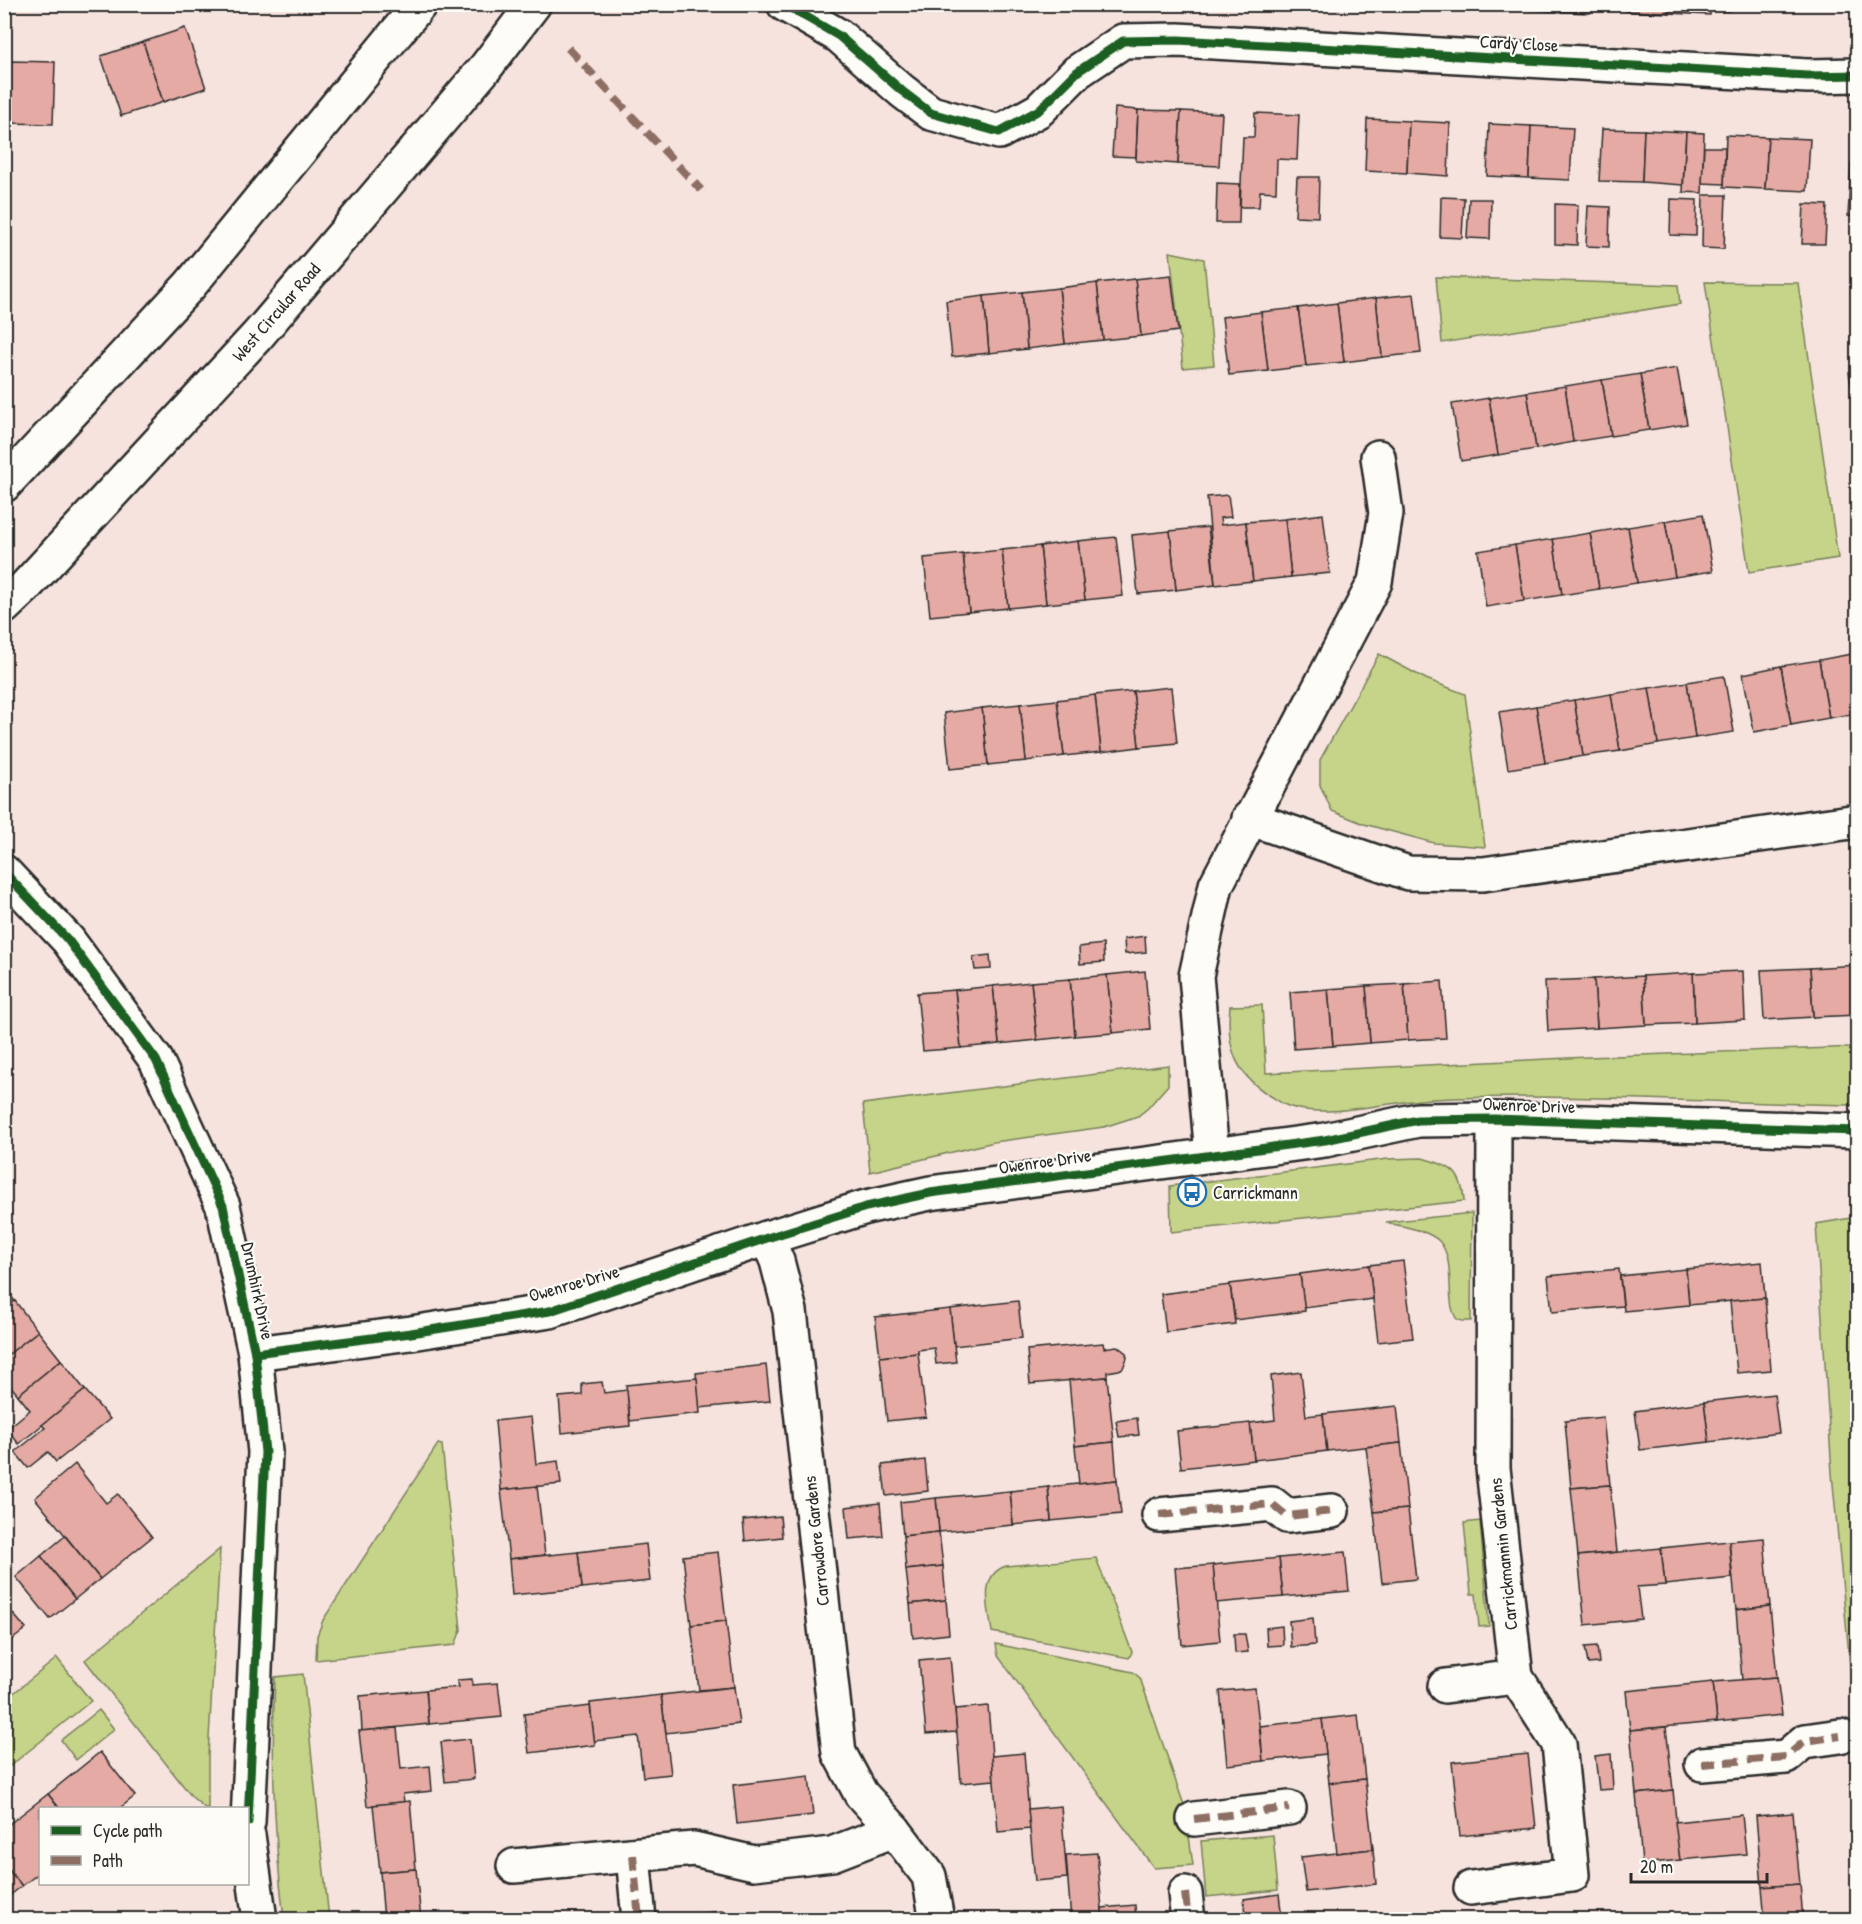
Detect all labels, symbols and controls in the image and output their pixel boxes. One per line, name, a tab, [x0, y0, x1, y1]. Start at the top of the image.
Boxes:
street label: Cardy Close	[1479, 28, 1559, 58]
street label: West Circular Road	[226, 257, 326, 367]
street label: Owenroe Drive	[1482, 1091, 1576, 1119]
street label: Owenroe Drive	[997, 1142, 1093, 1180]
bus stop icon: Carrickmann	[1176, 1176, 1208, 1208]
place label: Carrickmann	[1213, 1180, 1298, 1205]
street label: Drumhirk Drive	[235, 1240, 281, 1342]
street label: Owenroe Drive	[526, 1258, 622, 1308]
street label: Carrowdore Gardens	[797, 1475, 835, 1607]
street label: Carrickmannin Gardens	[1483, 1477, 1523, 1631]
legend	[39, 1807, 249, 1885]
text: Cycle path	[93, 1818, 163, 1843]
scale bar	[1631, 1846, 1768, 1884]
text: Path	[93, 1848, 123, 1873]
text: 20 m	[1640, 1854, 1673, 1879]

